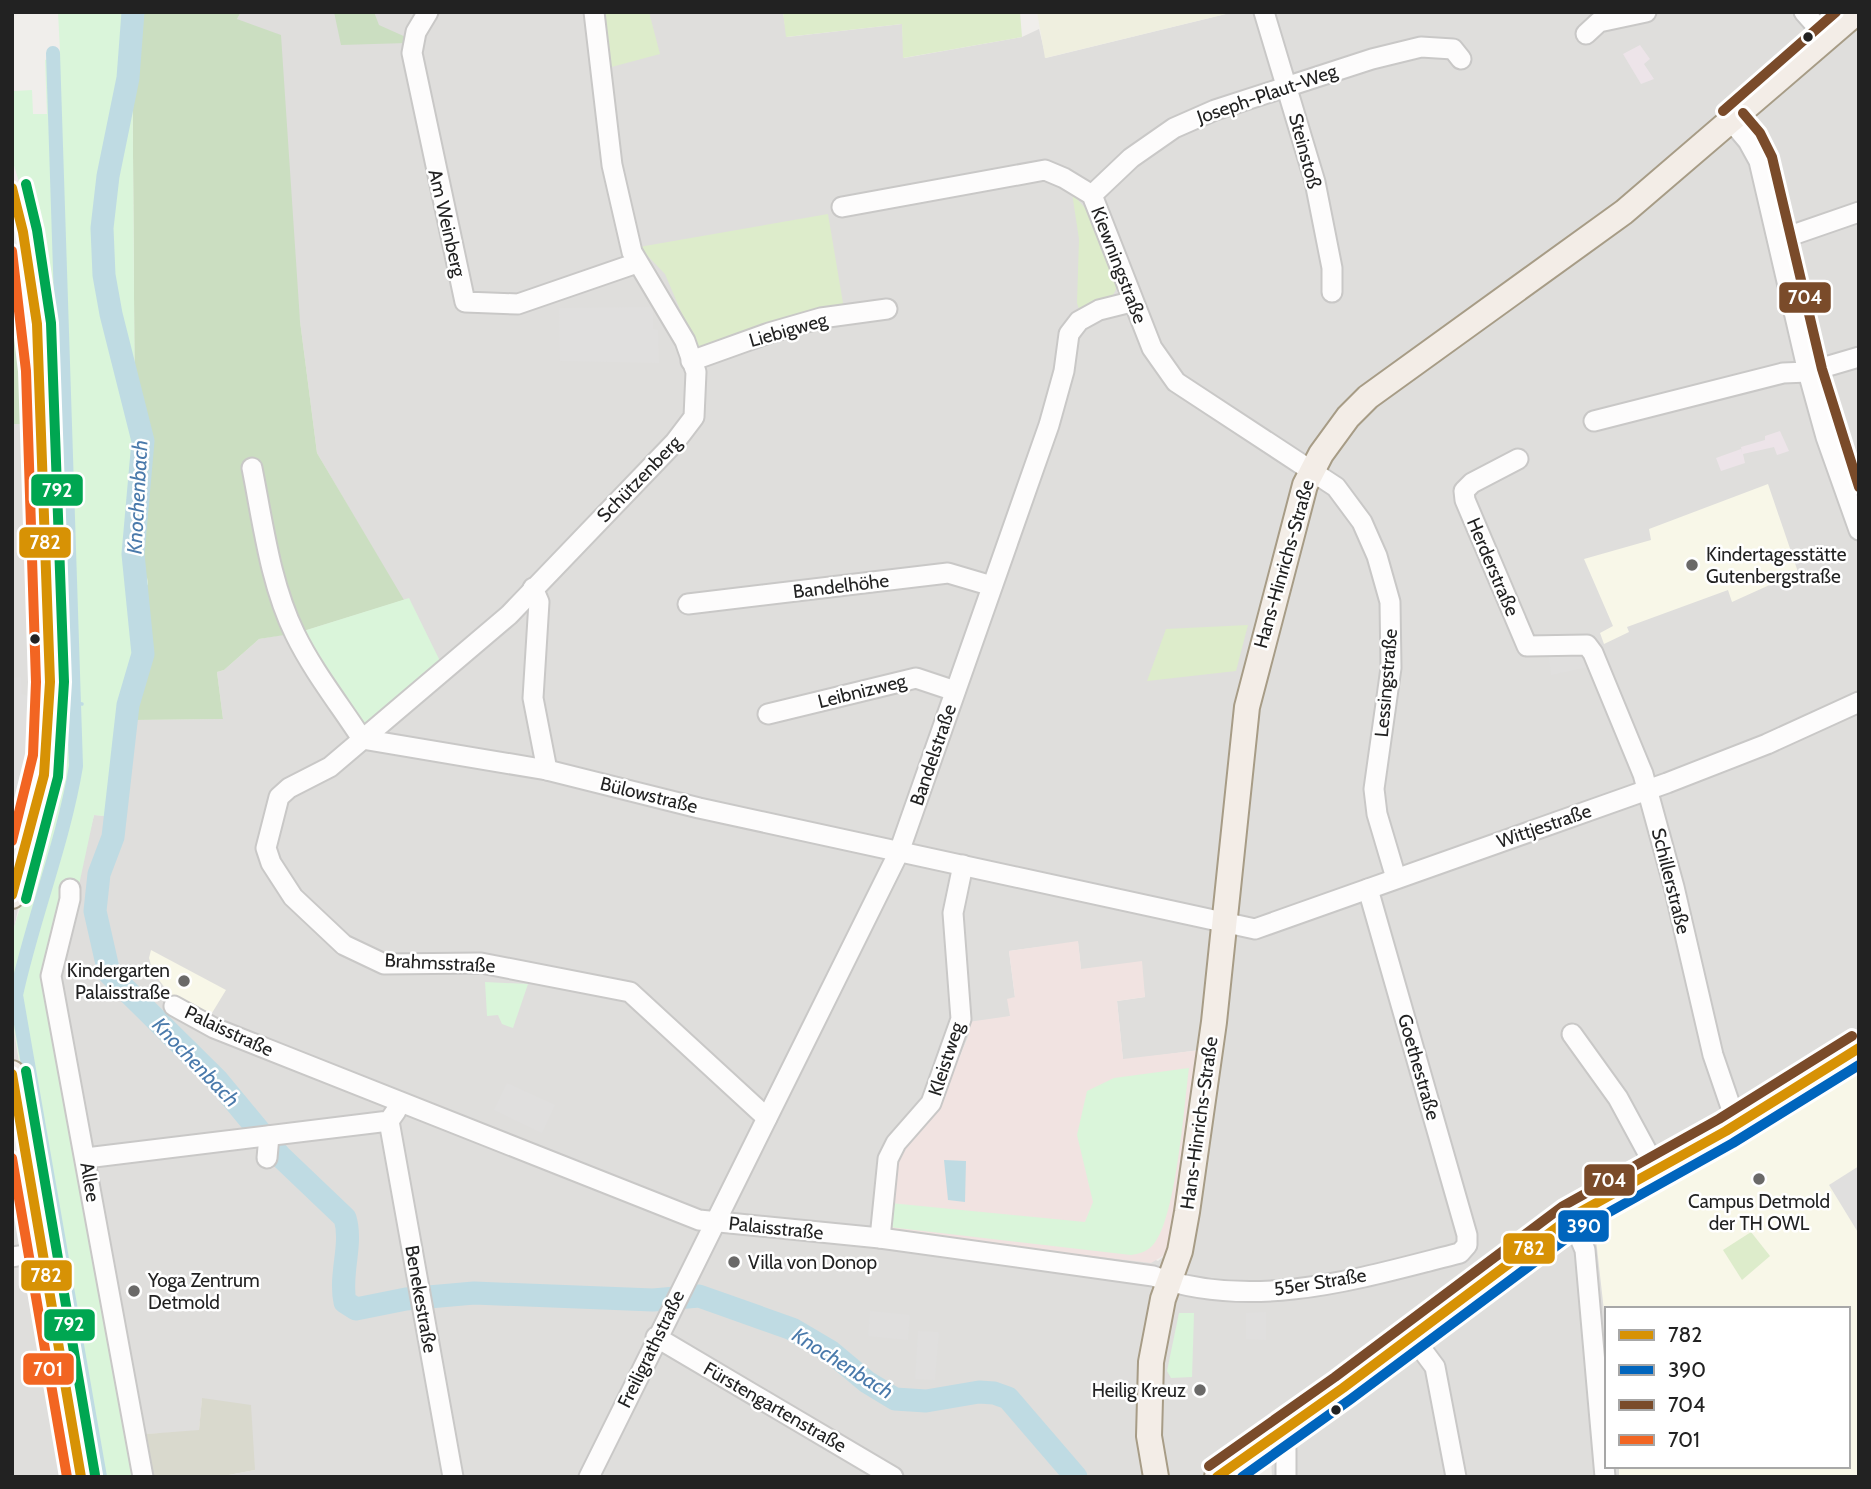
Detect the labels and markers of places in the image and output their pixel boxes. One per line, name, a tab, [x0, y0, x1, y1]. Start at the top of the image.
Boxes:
unlabelled marker	[1801, 30, 1815, 44]
place label: Kindertagesstätte Gutenbergstraße	[1706, 543, 1847, 588]
marker: Kindertagesstätte Gutenbergstraße	[1684, 557, 1700, 573]
unlabelled marker	[28, 632, 42, 646]
place label: Kindergarten Palaisstraße	[67, 959, 170, 1004]
marker: Kindergarten Palaisstraße	[176, 973, 192, 989]
marker: Campus Detmold der TH OWL	[1751, 1171, 1767, 1187]
place label: Campus Detmold der TH OWL	[1688, 1190, 1830, 1235]
place label: Villa von Donop	[748, 1251, 877, 1274]
marker: Villa von Donop	[726, 1254, 742, 1270]
place label: Yoga Zentrum Detmold	[147, 1269, 260, 1314]
marker: Yoga Zentrum Detmold	[126, 1283, 142, 1299]
place label: Heilig Kreuz	[1092, 1379, 1186, 1402]
marker: Heilig Kreuz	[1192, 1382, 1208, 1398]
unlabelled marker	[1329, 1403, 1343, 1417]

